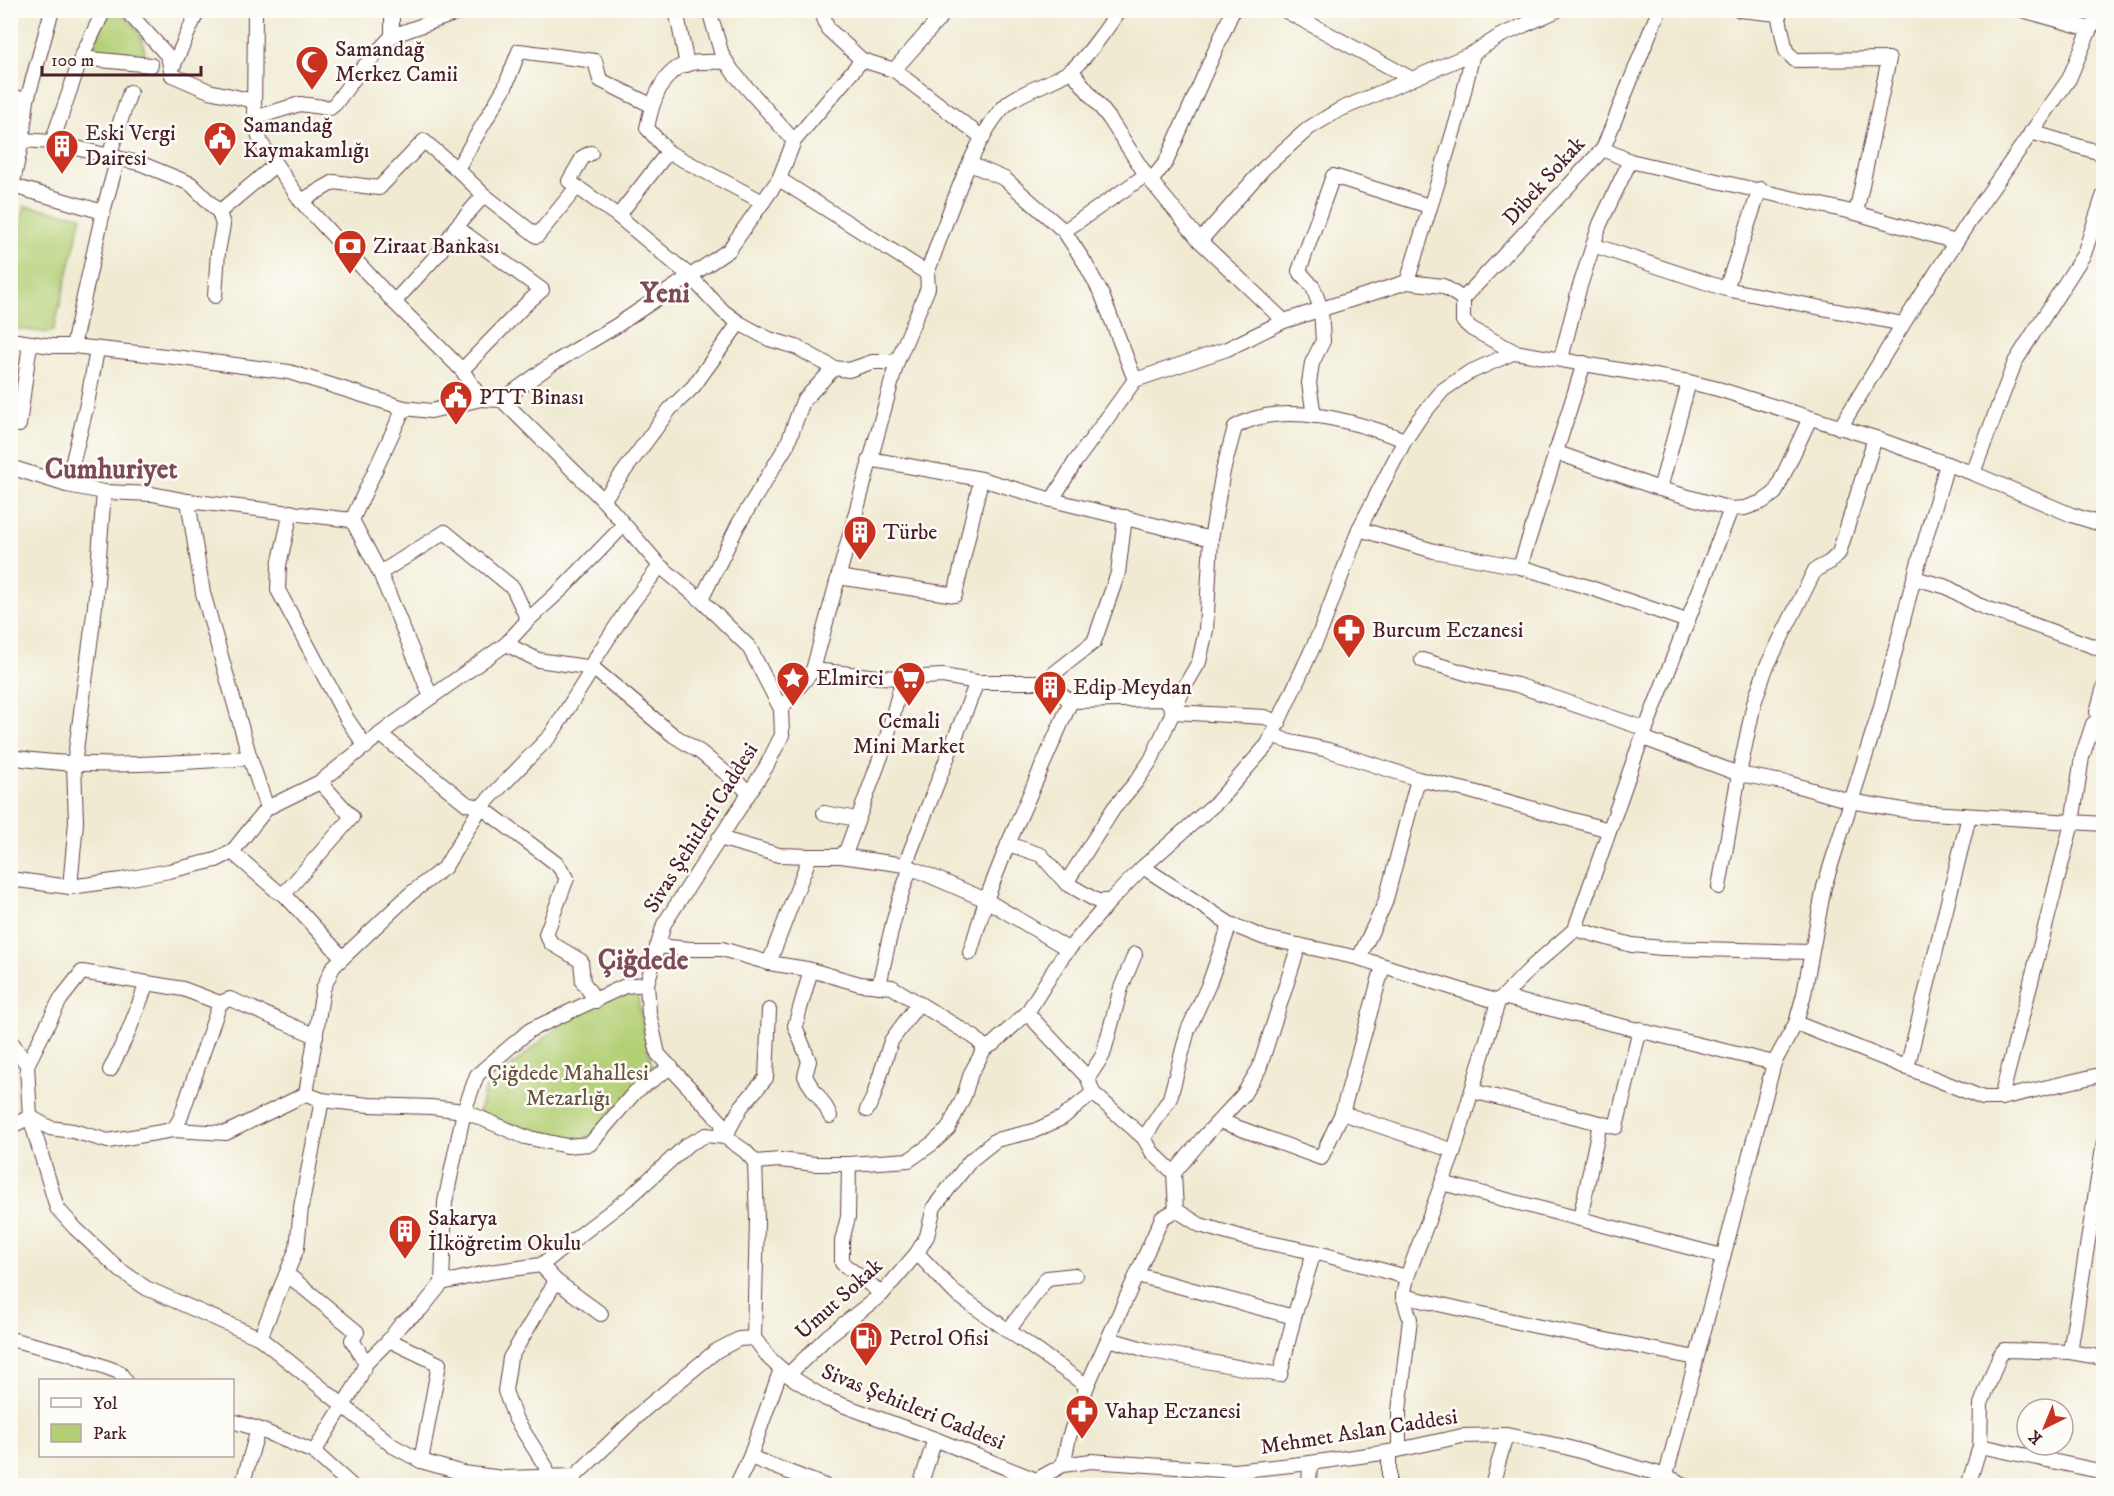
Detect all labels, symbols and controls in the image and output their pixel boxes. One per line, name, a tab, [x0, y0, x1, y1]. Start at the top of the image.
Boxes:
place label: Samandağ Merkez Camii	[335, 36, 458, 88]
scale bar	[42, 39, 201, 77]
mosque icon: Samandağ Merkez Camii	[294, 44, 330, 91]
text: 100 m	[51, 50, 94, 72]
place label: Samandağ Kaymakamlığı	[243, 112, 369, 164]
place label: Eski Vergi Dairesi	[85, 120, 176, 172]
public building icon: Samandağ Kaymakamlığı	[202, 120, 238, 167]
building icon: Eski Vergi Dairesi	[44, 128, 80, 175]
street label: Dibek Sokak	[1497, 131, 1591, 231]
bank icon: Ziraat Bankası	[332, 228, 368, 275]
place label: Ziraat Bankası	[373, 233, 499, 260]
district label: Yeni	[639, 276, 690, 311]
public building icon: PTT Binası	[438, 379, 474, 426]
place label: PTT Binası	[479, 384, 584, 411]
district label: Cumhuriyet	[45, 452, 177, 487]
building icon: Türbe	[842, 514, 878, 561]
place label: Türbe	[883, 519, 937, 546]
pharmacy icon: Burcum Eczanesi	[1331, 612, 1367, 659]
place label: Burcum Eczanesi	[1372, 617, 1524, 644]
place icon: Elmirci	[775, 660, 811, 707]
supermarket icon: Cemali Mini Market	[891, 660, 927, 707]
place label: Elmirci	[816, 665, 884, 692]
building icon: Edip Meydan	[1032, 669, 1068, 716]
place label: Edip Meydan	[1073, 674, 1193, 701]
place label: Cemali Mini Market	[853, 708, 965, 760]
street label: Sivas Şehitleri Caddesi	[638, 738, 764, 918]
district label: Çiğdede	[598, 943, 689, 978]
park label: Çiğdede Mahallesi Mezarlığı	[487, 1060, 649, 1112]
place label: Sakarya İlköğretim Okulu	[428, 1205, 581, 1257]
building icon: Sakarya İlköğretim Okulu	[387, 1213, 423, 1260]
street label: Umut Sokak	[790, 1253, 888, 1345]
fuel station icon: Petrol Ofisi	[848, 1320, 884, 1367]
place label: Petrol Ofisi	[889, 1325, 989, 1352]
street label: Sivas Şehitleri Caddesi	[817, 1358, 1009, 1456]
legend	[39, 1379, 234, 1457]
text: Yol	[93, 1393, 118, 1415]
pharmacy icon: Vahap Eczanesi	[1064, 1393, 1100, 1440]
north arrow	[2015, 1397, 2075, 1457]
place label: Vahap Eczanesi	[1104, 1398, 1241, 1425]
street label: Mehmet Aslan Caddesi	[1258, 1403, 1460, 1461]
text: Park	[93, 1423, 127, 1445]
text: K	[2024, 1426, 2046, 1448]

